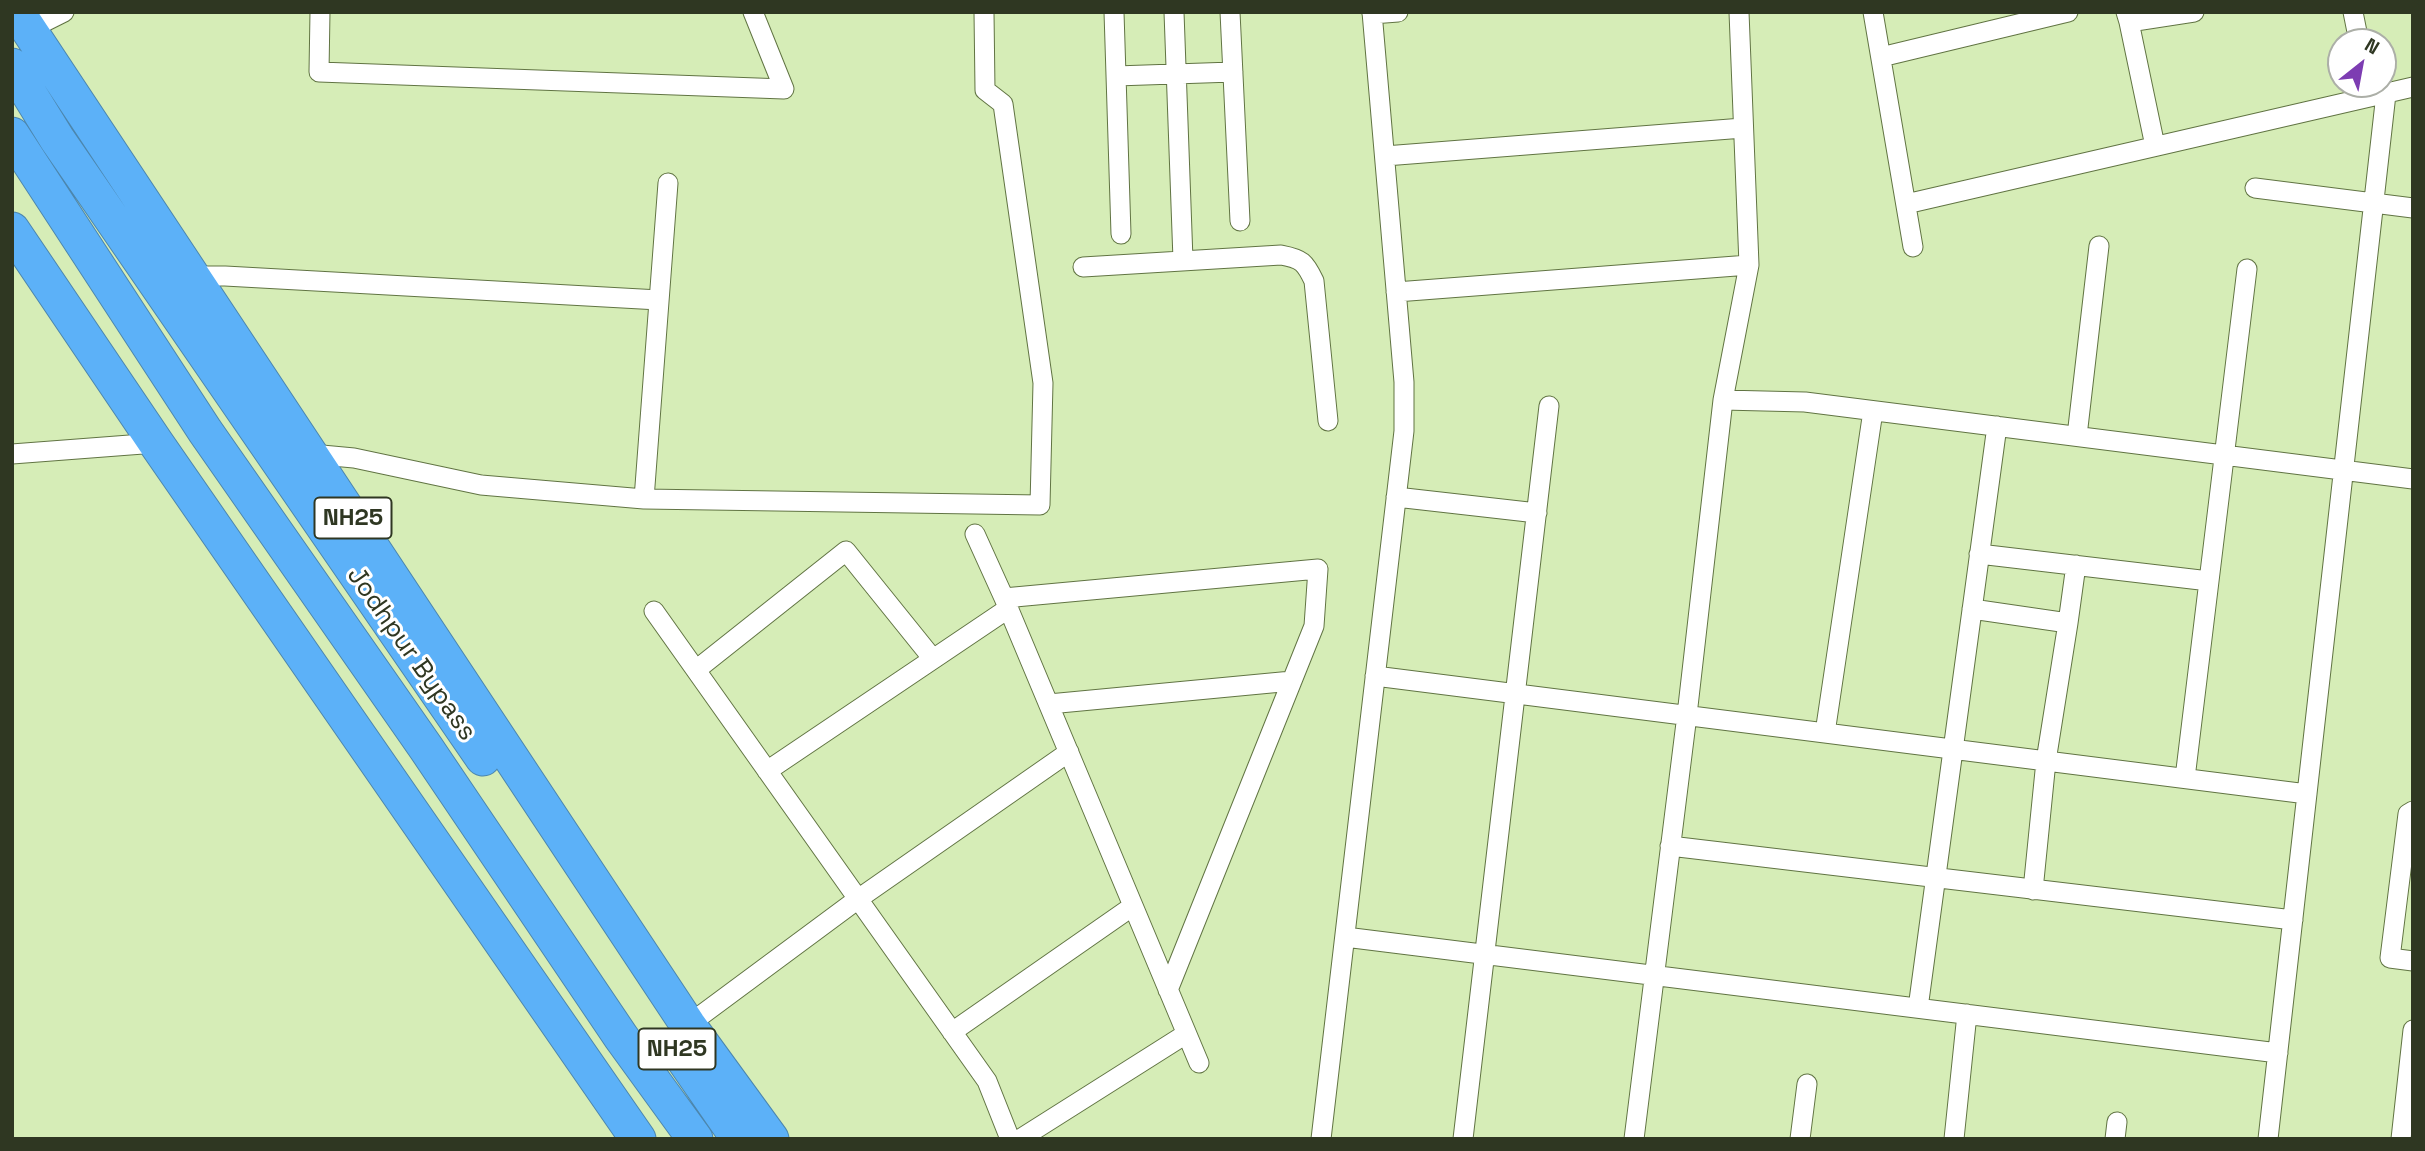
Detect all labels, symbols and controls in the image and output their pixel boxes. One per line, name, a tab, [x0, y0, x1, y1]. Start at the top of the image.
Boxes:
north arrow	[2327, 28, 2397, 98]
text: N	[2360, 32, 2384, 60]
road number: NH25	[314, 498, 392, 538]
street label: Jodhpur Bypass	[340, 561, 482, 747]
road number: NH25	[638, 1028, 716, 1070]

